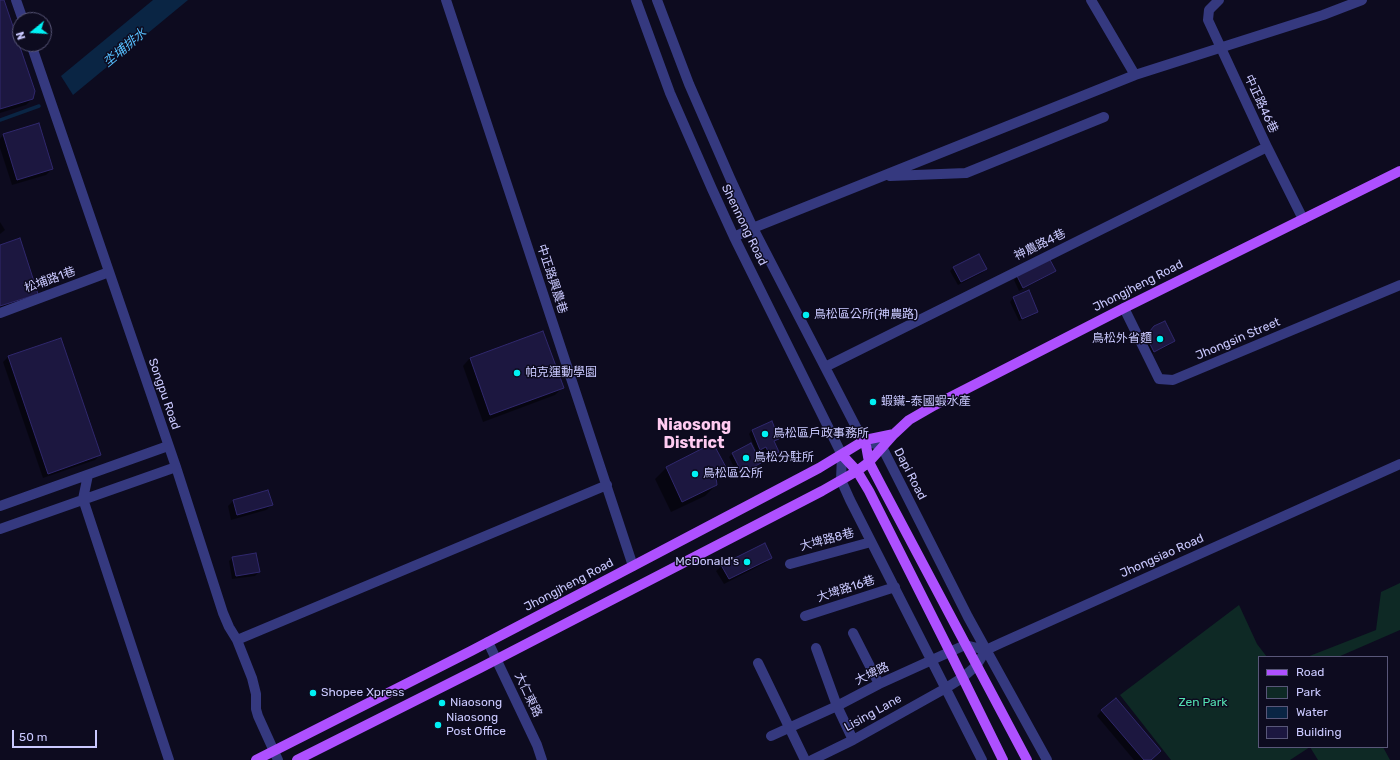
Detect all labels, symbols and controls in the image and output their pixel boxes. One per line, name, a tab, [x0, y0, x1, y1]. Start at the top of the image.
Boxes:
north arrow	[12, 12, 52, 52]
water label: 坔埔排水	[100, 25, 150, 71]
text: N	[14, 30, 28, 41]
street label: 中正路46巷	[1241, 73, 1281, 135]
street label: Shennong Road	[718, 182, 770, 268]
street label: 神農路4巷	[1012, 226, 1068, 264]
street label: 中正路興農巷	[534, 243, 570, 315]
street label: Jhongjheng Road	[1091, 257, 1185, 315]
street label: 松埔路1巷	[23, 264, 77, 296]
place label: 鳥松區公所(神農路)	[814, 308, 918, 322]
marker: 鳥松區公所(神農路)	[801, 310, 811, 320]
street label: Jhongsin Street	[1194, 315, 1282, 363]
place label: 鳥松外省麵	[1092, 332, 1152, 346]
marker: 鳥松外省麵	[1155, 334, 1165, 344]
street label: Songpu Road	[145, 356, 183, 432]
place label: 帕克運動學園	[525, 366, 597, 380]
marker: 帕克運動學園	[512, 368, 522, 378]
place label: 蝦鑶-泰國蝦水產	[881, 395, 971, 409]
marker: 蝦鑶-泰國蝦水產	[868, 397, 878, 407]
district label: Niaosong District	[657, 415, 731, 453]
place label: 鳥松區戶政事務所	[773, 427, 869, 441]
marker: 鳥松區戶政事務所	[760, 429, 770, 439]
street label: Dapi Road	[891, 446, 929, 502]
place label: 鳥松分駐所	[754, 451, 814, 465]
marker: 鳥松分駐所	[741, 453, 751, 463]
place label: 鳥松區公所	[703, 467, 763, 481]
marker: 鳥松區公所	[690, 469, 700, 479]
street label: 大埤路8巷	[798, 526, 856, 554]
street label: Jhongsiao Road	[1118, 531, 1206, 581]
street label: Jhongjheng Road	[522, 555, 616, 615]
place label: McDonald's	[675, 555, 739, 569]
marker: McDonald's	[742, 557, 752, 567]
street label: 大埤路16巷	[815, 573, 877, 605]
legend	[1258, 656, 1388, 748]
street label: 大埤路	[853, 660, 891, 688]
text: Road	[1296, 665, 1324, 679]
street label: 大仁東路	[511, 670, 545, 720]
text: Park	[1296, 685, 1321, 699]
place label: Shopee Xpress	[321, 686, 404, 700]
marker: Shopee Xpress	[308, 688, 318, 698]
street label: Lising Lane	[842, 691, 904, 735]
place label: Niaosong	[450, 696, 502, 710]
park label: Zen Park	[1179, 696, 1227, 710]
marker: Niaosong	[437, 698, 447, 708]
text: Water	[1296, 705, 1328, 719]
place label: Niaosong Post Office	[446, 711, 506, 739]
marker: Niaosong Post Office	[433, 720, 443, 730]
scale bar	[14, 722, 99, 748]
text: Building	[1296, 725, 1342, 739]
text: 50 m	[19, 730, 47, 744]

